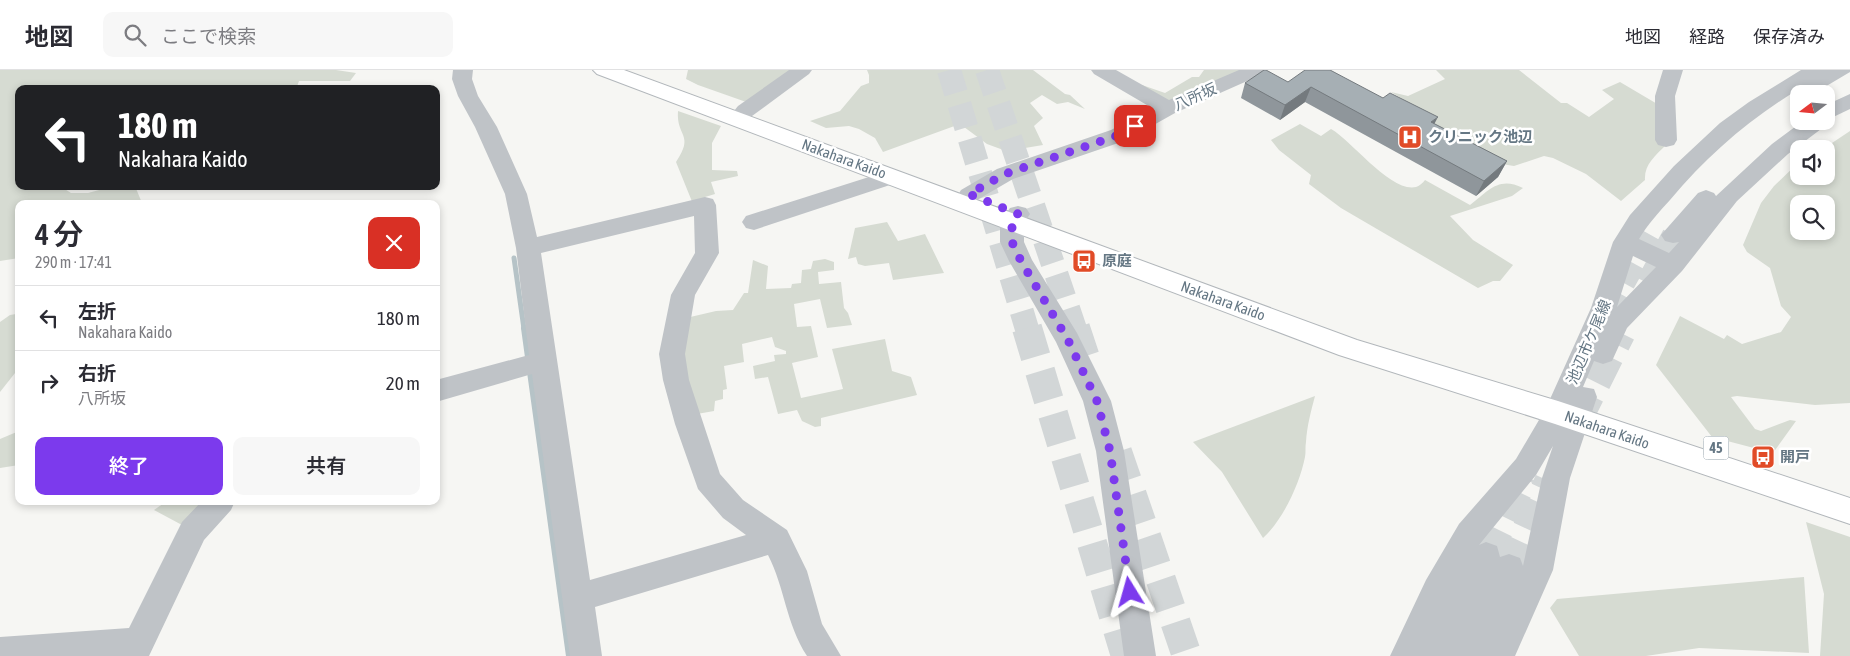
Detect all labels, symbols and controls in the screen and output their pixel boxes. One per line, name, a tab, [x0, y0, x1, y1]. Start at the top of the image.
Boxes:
search box	[103, 12, 453, 57]
icon: search	[121, 21, 149, 49]
text: 地図	[25, 23, 73, 50]
text: ここで検索	[161, 25, 256, 47]
text: 地図	[1625, 26, 1661, 47]
text: 経路	[1689, 26, 1725, 47]
text: 保存済み	[1753, 26, 1825, 47]
street label: 八所坂	[1171, 80, 1219, 113]
north arrow	[1790, 85, 1835, 130]
map controls	[1790, 85, 1835, 240]
icon: left	[35, 105, 100, 170]
text: 180 m	[118, 105, 197, 145]
pin	[1114, 105, 1156, 147]
icon: arrive	[1121, 112, 1149, 140]
hospital icon: クリニック池辺	[1397, 124, 1423, 150]
place label: クリニック池辺	[1428, 128, 1533, 145]
street label: Nakahara Kaido	[800, 135, 889, 182]
button: sound	[1790, 140, 1835, 185]
text: Nakahara Kaido	[118, 146, 248, 172]
button: search	[1790, 195, 1835, 240]
text: 4 分	[35, 217, 83, 251]
button: close	[368, 217, 420, 269]
bus stop icon: 原庭	[1071, 248, 1097, 274]
place label: 原庭	[1102, 252, 1132, 269]
text: 290 m · 17:41	[35, 253, 112, 271]
street label: Nakahara Kaido	[1179, 277, 1268, 324]
street label: 池辺市ケ尾線	[1563, 297, 1614, 387]
text: 左折	[78, 300, 116, 322]
icon: left	[35, 304, 63, 332]
text: 180 m	[377, 307, 420, 329]
text: Nakahara Kaido	[78, 323, 172, 341]
text: 右折	[78, 362, 116, 384]
icon: right	[35, 369, 63, 397]
text: 20 m	[386, 372, 420, 394]
text: 八所坂	[78, 389, 126, 407]
street label: Nakahara Kaido	[1563, 407, 1652, 452]
road number: 45	[1704, 436, 1728, 459]
button: 終了	[35, 437, 223, 495]
button: 共有	[233, 437, 420, 495]
bus stop icon: 開戸	[1750, 444, 1776, 470]
place label: 開戸	[1780, 448, 1810, 465]
position arrow	[1103, 565, 1155, 617]

